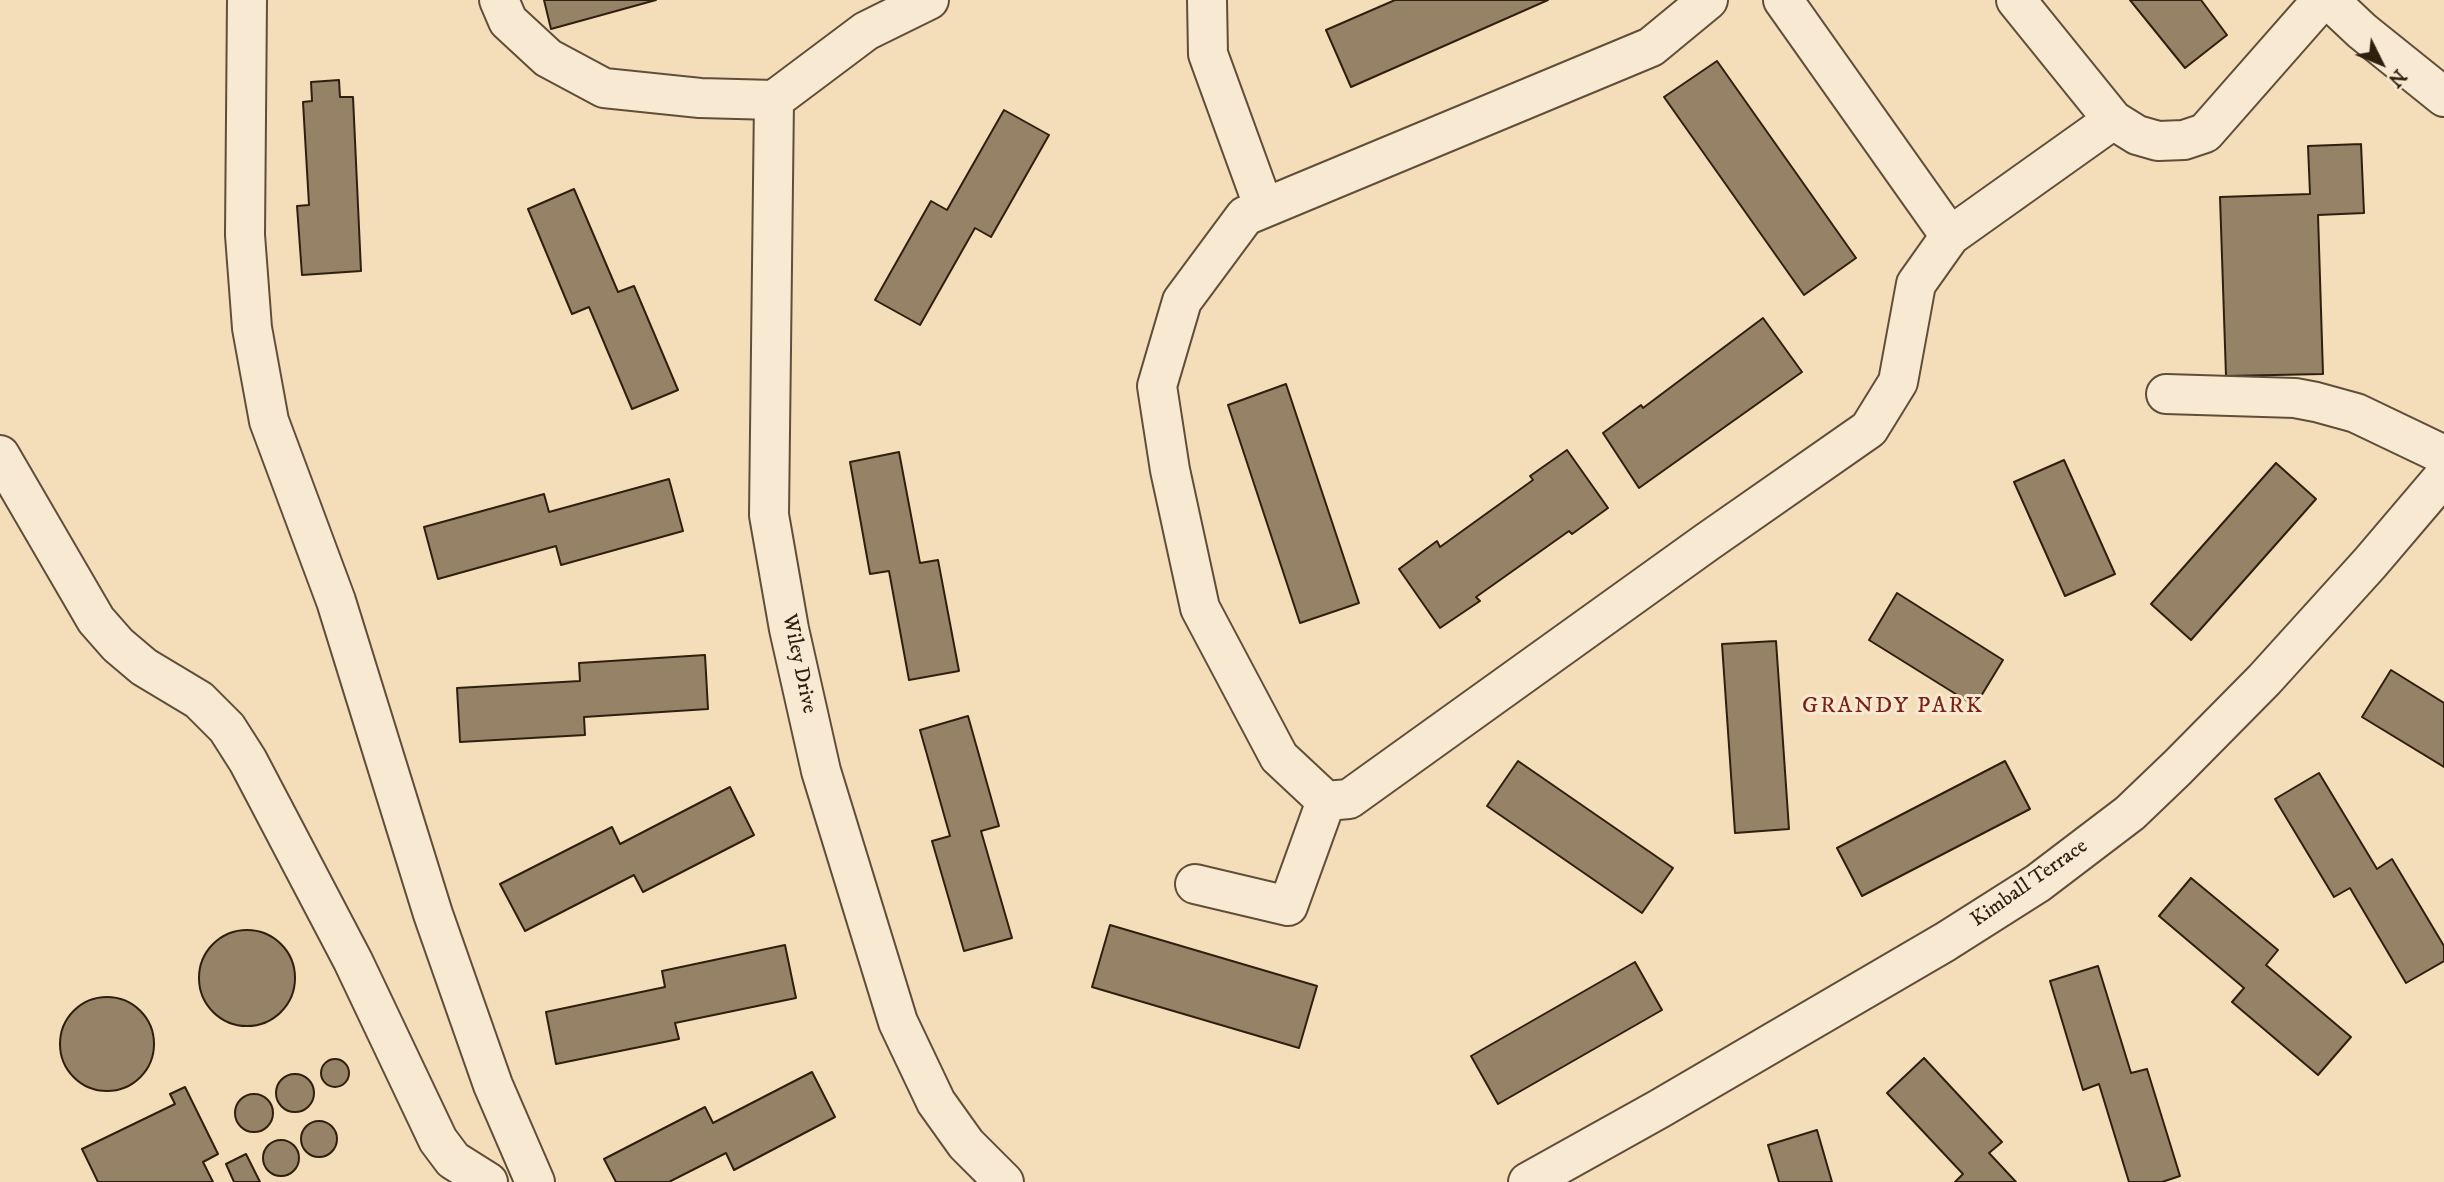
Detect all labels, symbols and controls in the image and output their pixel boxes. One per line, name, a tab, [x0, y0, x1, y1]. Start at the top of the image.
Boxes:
north arrow	[2346, 28, 2416, 98]
text: N	[2383, 64, 2410, 91]
street label: Wiley Drive	[775, 612, 821, 716]
district label: GRANDY PARK	[1803, 693, 1983, 721]
street label: Kimball Terrace	[1967, 835, 2093, 933]

